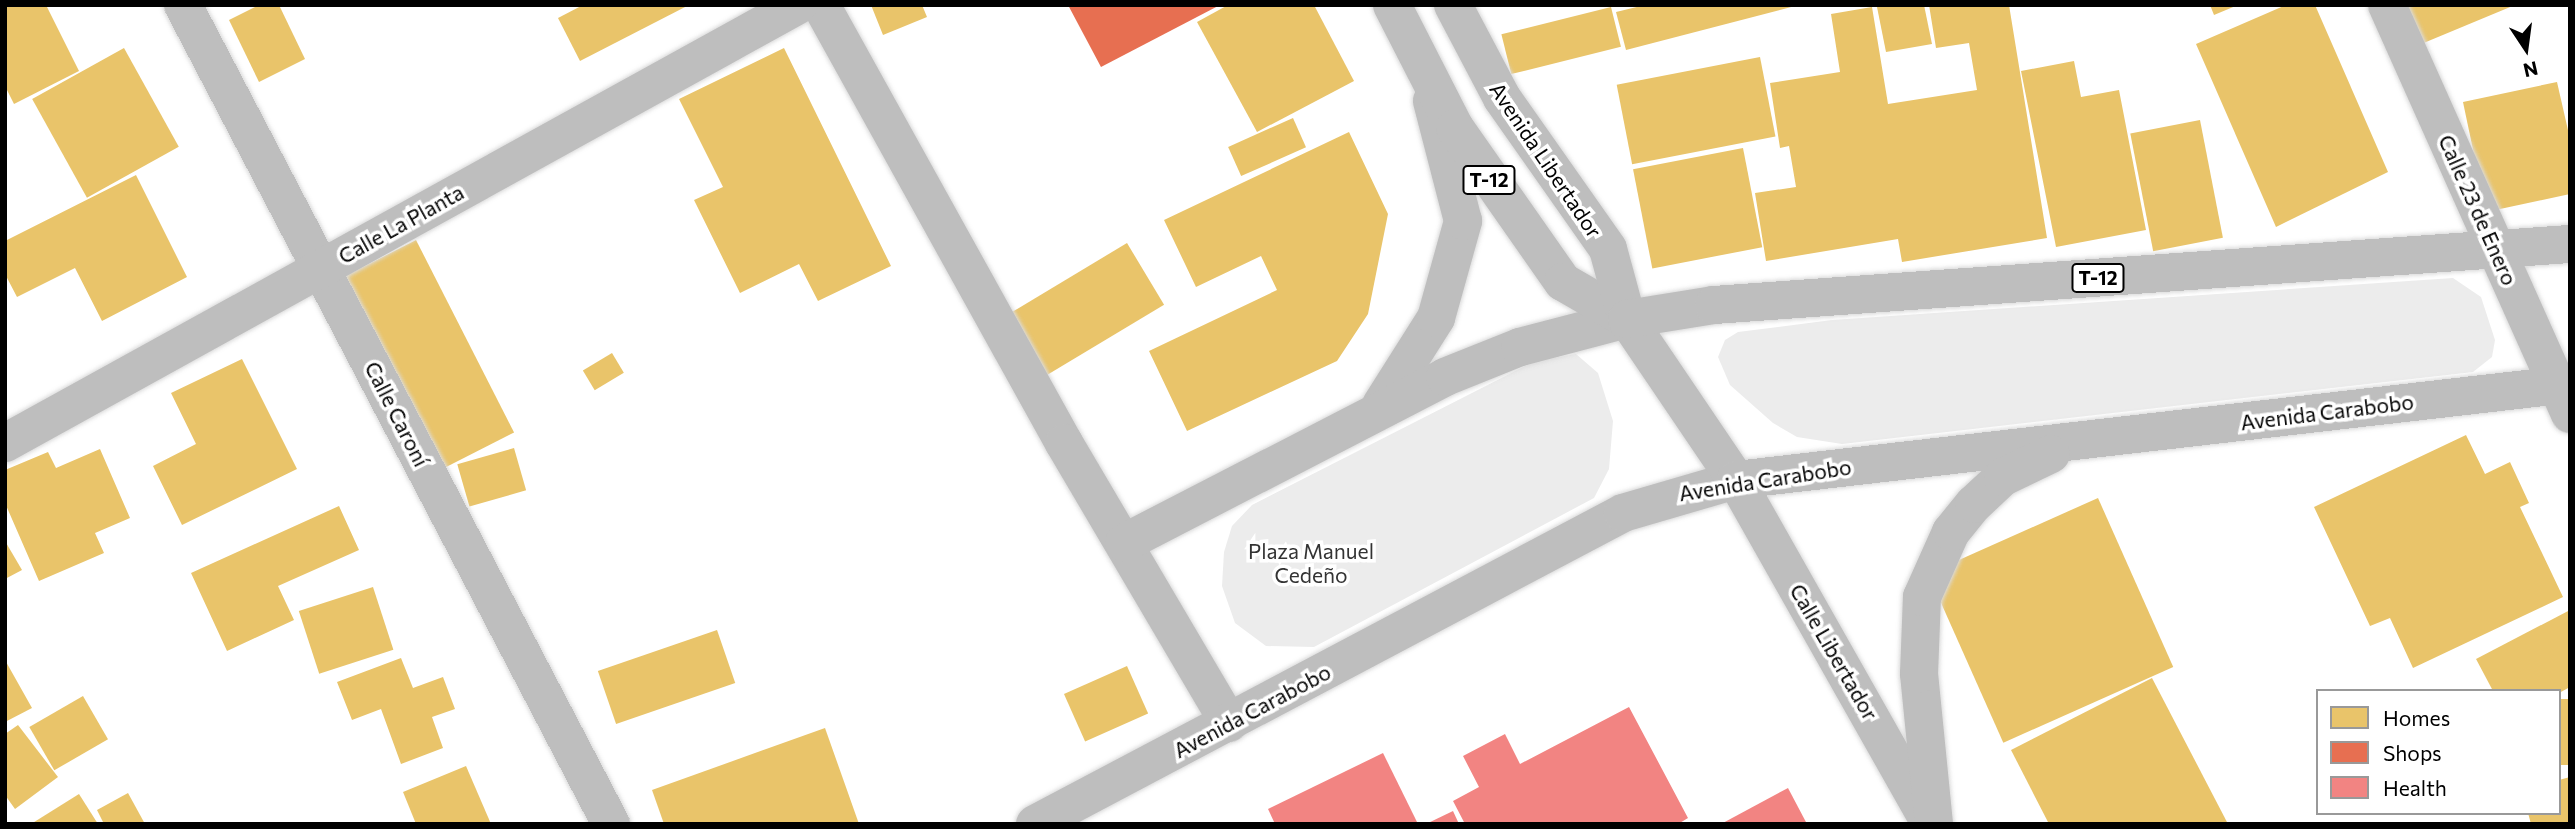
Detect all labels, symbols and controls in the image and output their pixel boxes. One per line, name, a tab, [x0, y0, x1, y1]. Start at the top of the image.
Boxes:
north arrow	[2491, 14, 2561, 84]
text: N	[2521, 57, 2540, 83]
street label: Avenida Libertador	[1485, 78, 1607, 242]
street label: Calle 23 de Enero	[2434, 131, 2522, 289]
road number: T-12	[1461, 164, 1517, 196]
street label: Calle La Planta	[334, 179, 468, 269]
road number: T-12	[2070, 262, 2126, 294]
street label: Calle Caroní	[360, 357, 434, 471]
street label: Avenida Carabobo	[2239, 389, 2415, 435]
street label: Avenida Carabobo	[1677, 454, 1853, 506]
park label: Plaza Manuel Cedeño	[1248, 538, 1374, 588]
street label: Calle Libertador	[1785, 579, 1883, 725]
street label: Avenida Carabobo	[1169, 659, 1335, 763]
legend	[2316, 689, 2561, 815]
text: Homes	[2383, 705, 2450, 730]
text: Shops	[2383, 740, 2442, 765]
text: Health	[2383, 775, 2447, 800]

